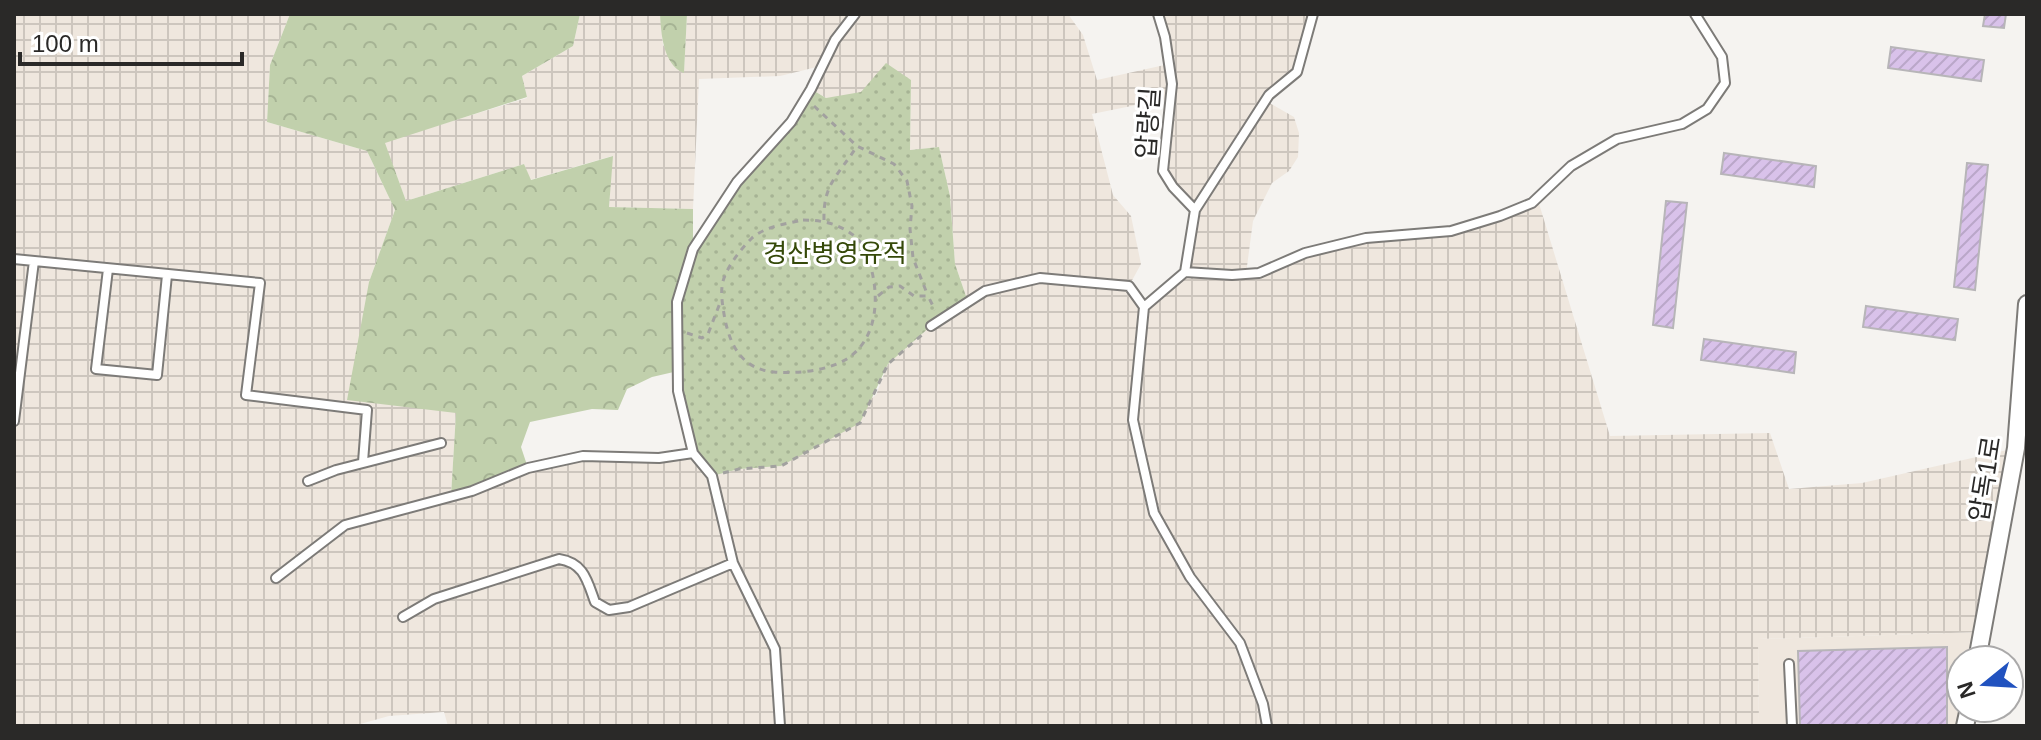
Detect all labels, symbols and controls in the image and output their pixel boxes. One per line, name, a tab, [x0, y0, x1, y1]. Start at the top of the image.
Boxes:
scale bar	[20, 16, 242, 66]
text: 100 m	[32, 30, 99, 57]
street label: 압량길	[1131, 86, 1165, 160]
park label: 경산병영유적	[763, 238, 907, 268]
street label: 압독1로	[1963, 434, 2007, 524]
north arrow	[1945, 644, 2025, 724]
text: N	[1952, 679, 1981, 701]

